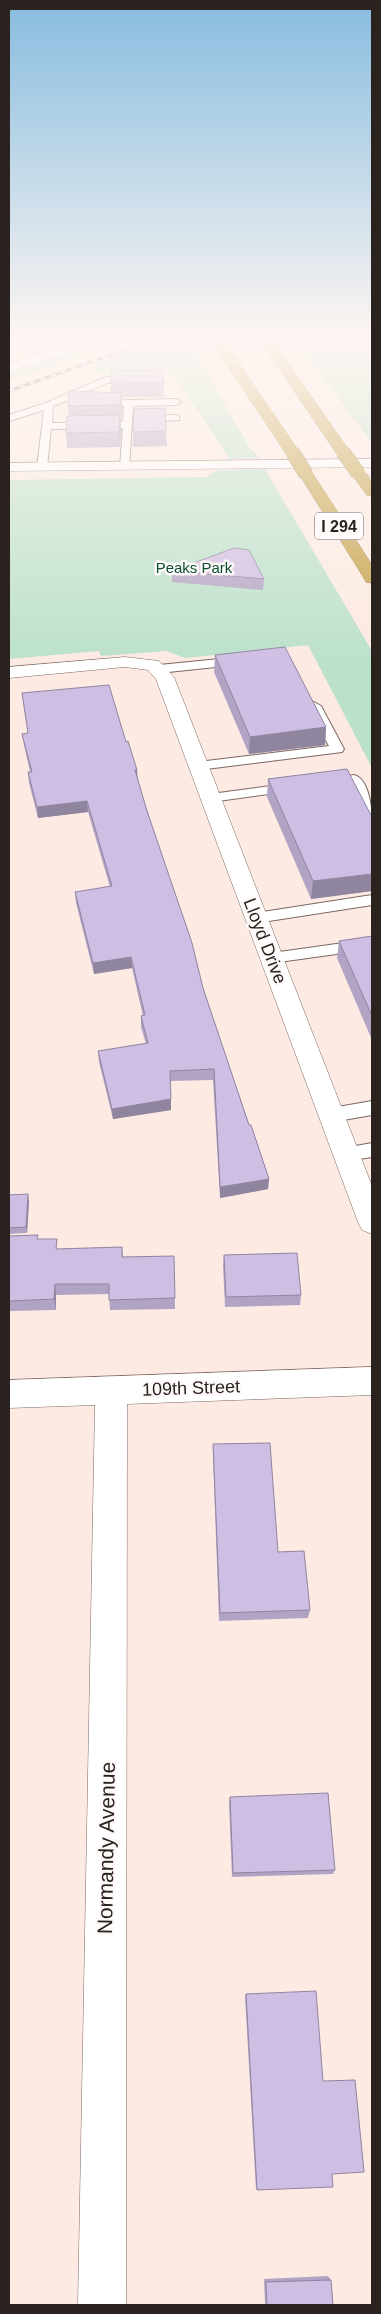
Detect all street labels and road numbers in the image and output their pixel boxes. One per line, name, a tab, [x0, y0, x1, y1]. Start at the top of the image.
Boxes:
road number: I 294	[315, 512, 363, 540]
street label: Lloyd Drive	[240, 895, 290, 987]
street label: 109th Street	[142, 1376, 240, 1400]
street label: Normandy Avenue	[93, 1762, 119, 1934]

